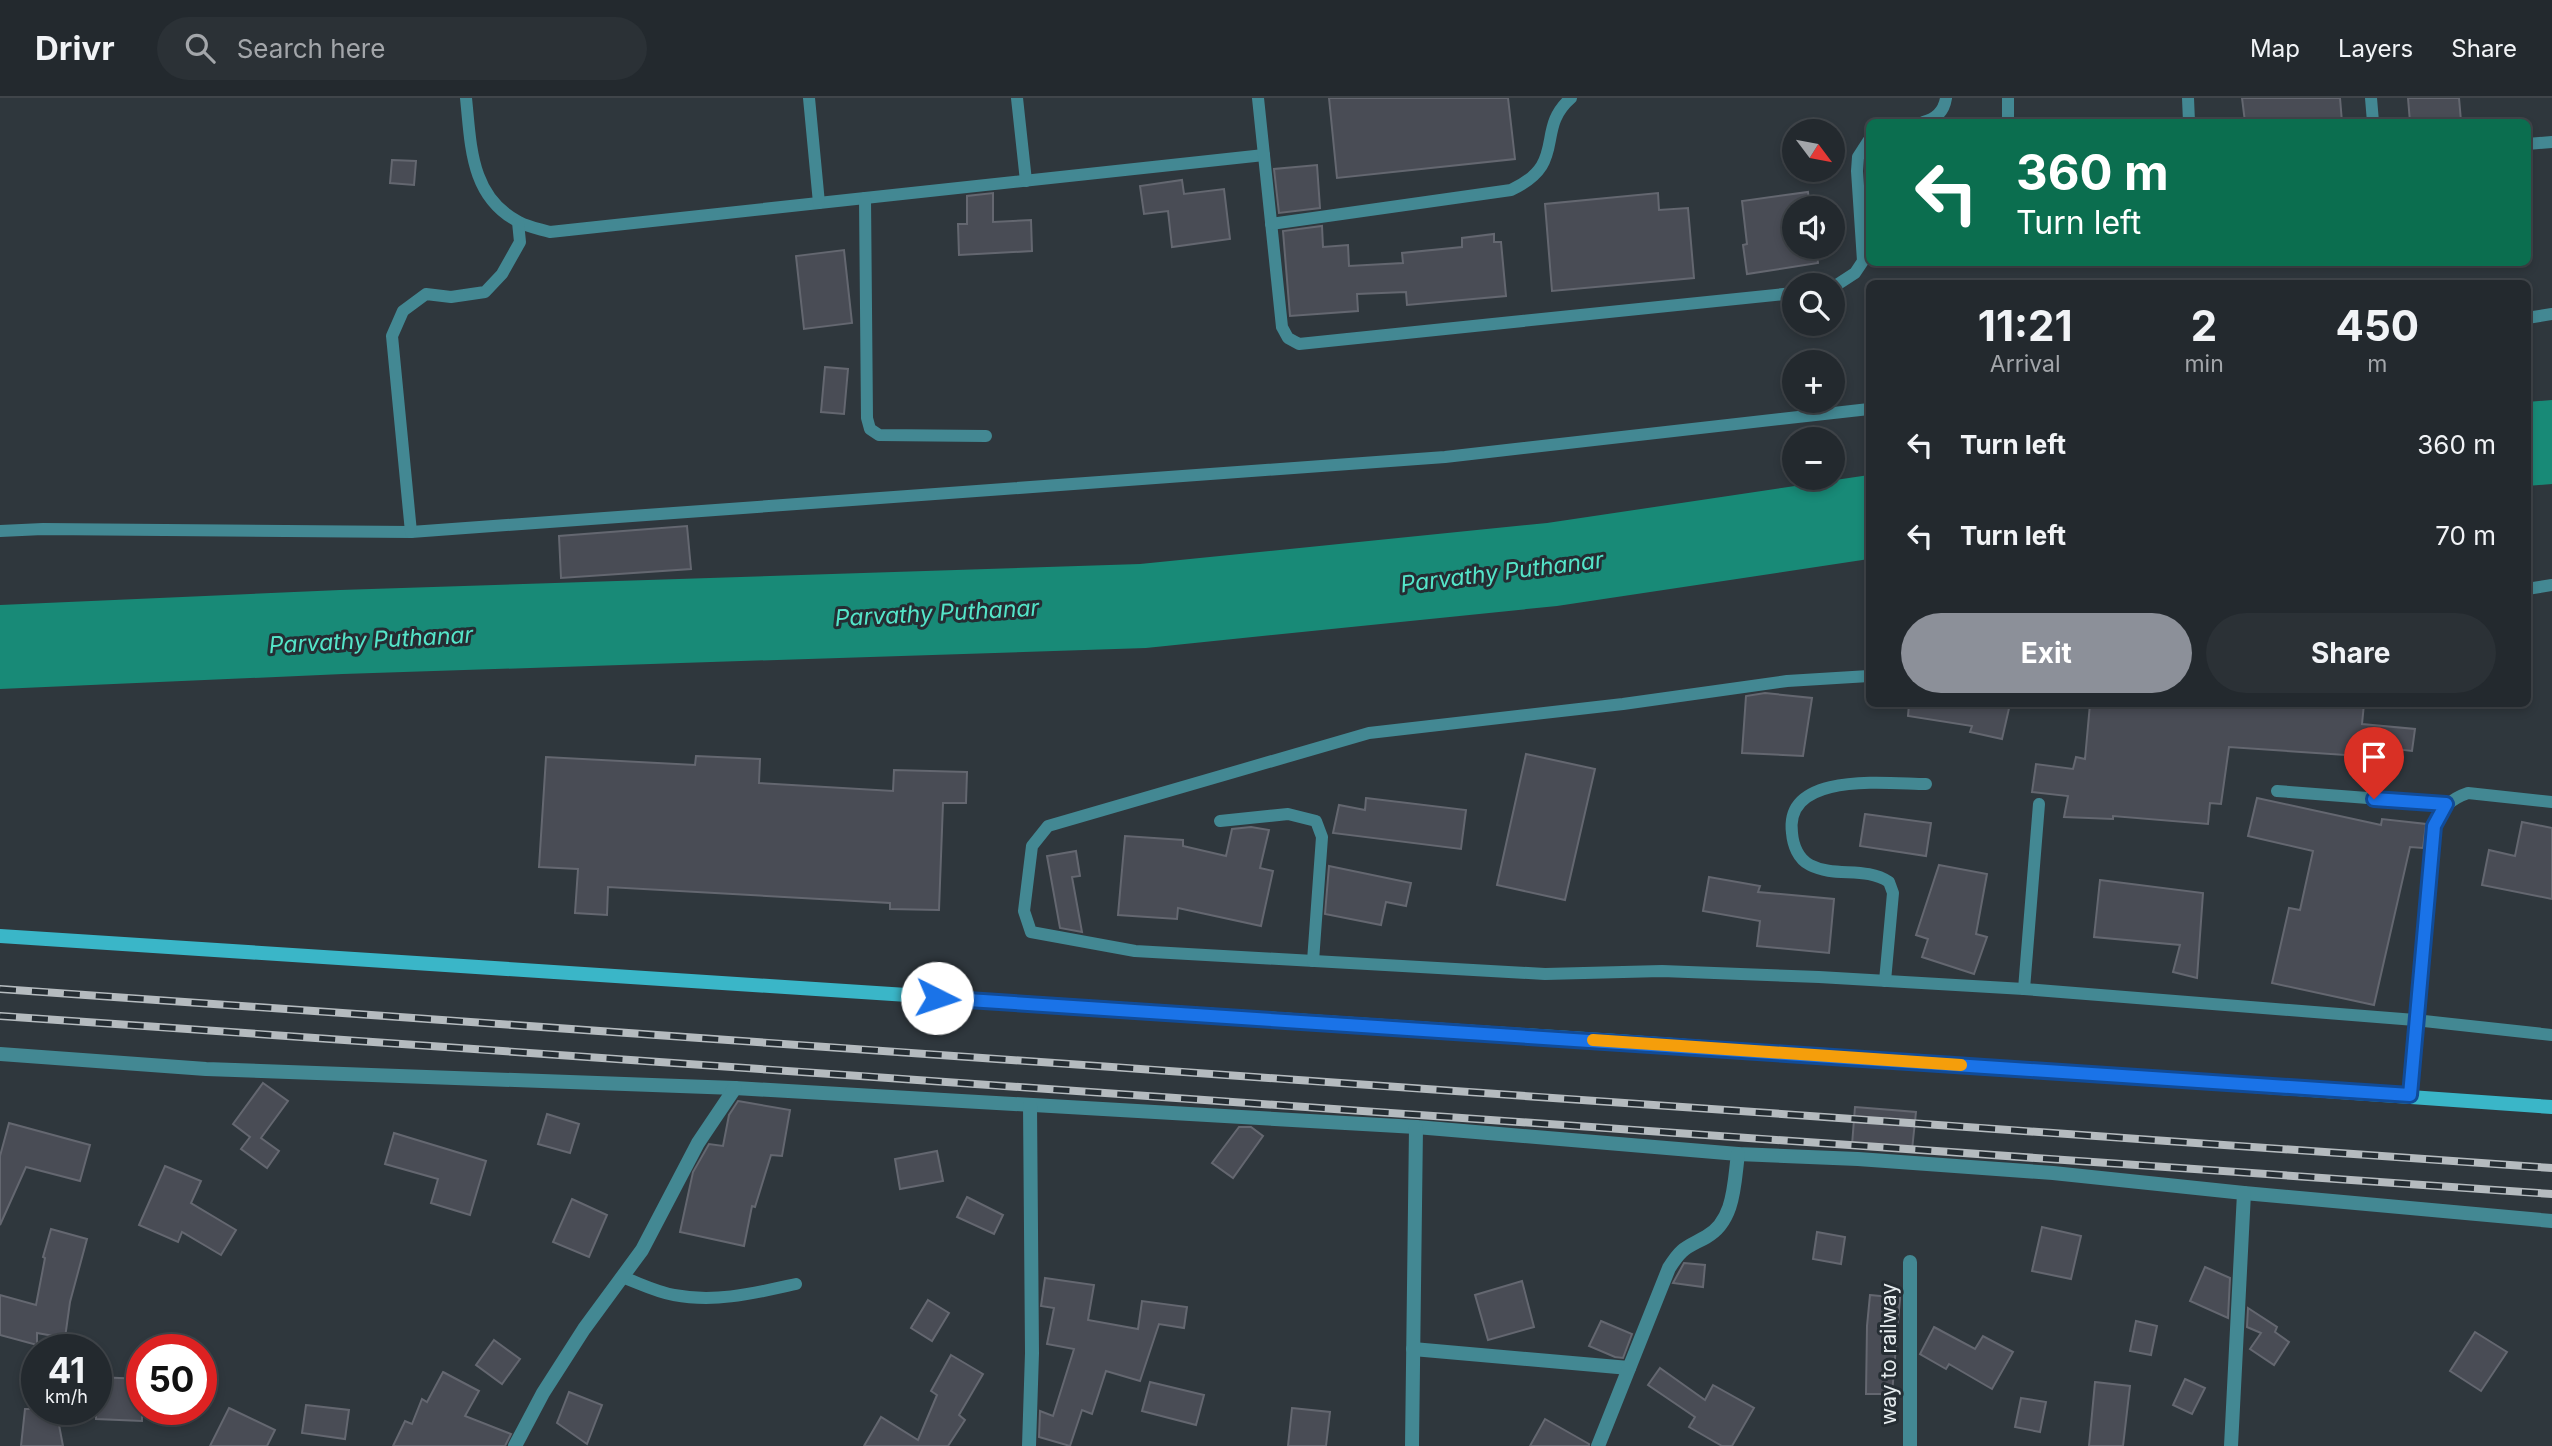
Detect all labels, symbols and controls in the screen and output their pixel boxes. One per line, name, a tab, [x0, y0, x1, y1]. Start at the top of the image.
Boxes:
search box	[157, 17, 647, 80]
text: Drivr	[35, 28, 115, 68]
icon: search	[181, 29, 219, 67]
text: Search here	[237, 33, 385, 64]
text: Map	[2250, 34, 2300, 63]
text: Layers	[2338, 34, 2413, 63]
text: Share	[2451, 34, 2517, 63]
north arrow	[1782, 119, 1844, 182]
map controls	[1782, 119, 1845, 490]
text: 360 m	[2016, 143, 2169, 202]
icon: left	[1901, 147, 1992, 238]
button: sound	[1782, 196, 1845, 259]
text: Turn left	[2016, 203, 2141, 242]
button: search	[1782, 273, 1845, 336]
text: 11:21	[1978, 300, 2073, 351]
text: 2	[2191, 300, 2217, 351]
text: 450	[2336, 300, 2419, 351]
button: +	[1782, 350, 1845, 413]
text: Arrival	[1990, 350, 2061, 378]
text: min	[2184, 350, 2224, 378]
text: m	[2367, 350, 2387, 378]
icon: left	[1901, 426, 1939, 464]
button: −	[1782, 427, 1845, 490]
text: Turn left	[1960, 429, 2066, 460]
text: 360 m	[2417, 429, 2496, 460]
icon: left	[1901, 517, 1939, 555]
text: Turn left	[1960, 520, 2066, 551]
text: 70 m	[2435, 520, 2496, 551]
water label: Parvathy Puthanar	[1399, 545, 1606, 598]
water label: Parvathy Puthanar	[834, 594, 1041, 632]
button: Exit	[1901, 613, 2192, 693]
button: Share	[2206, 613, 2496, 693]
water label: Parvathy Puthanar	[268, 621, 475, 659]
pin	[2344, 727, 2404, 799]
icon: arrive	[2355, 738, 2393, 776]
position arrow	[900, 961, 974, 1035]
street label: way to railway	[1876, 1283, 1901, 1425]
speed limit sign: 50	[126, 1334, 217, 1425]
text: 41	[48, 1349, 85, 1391]
text: km/h	[45, 1386, 88, 1407]

